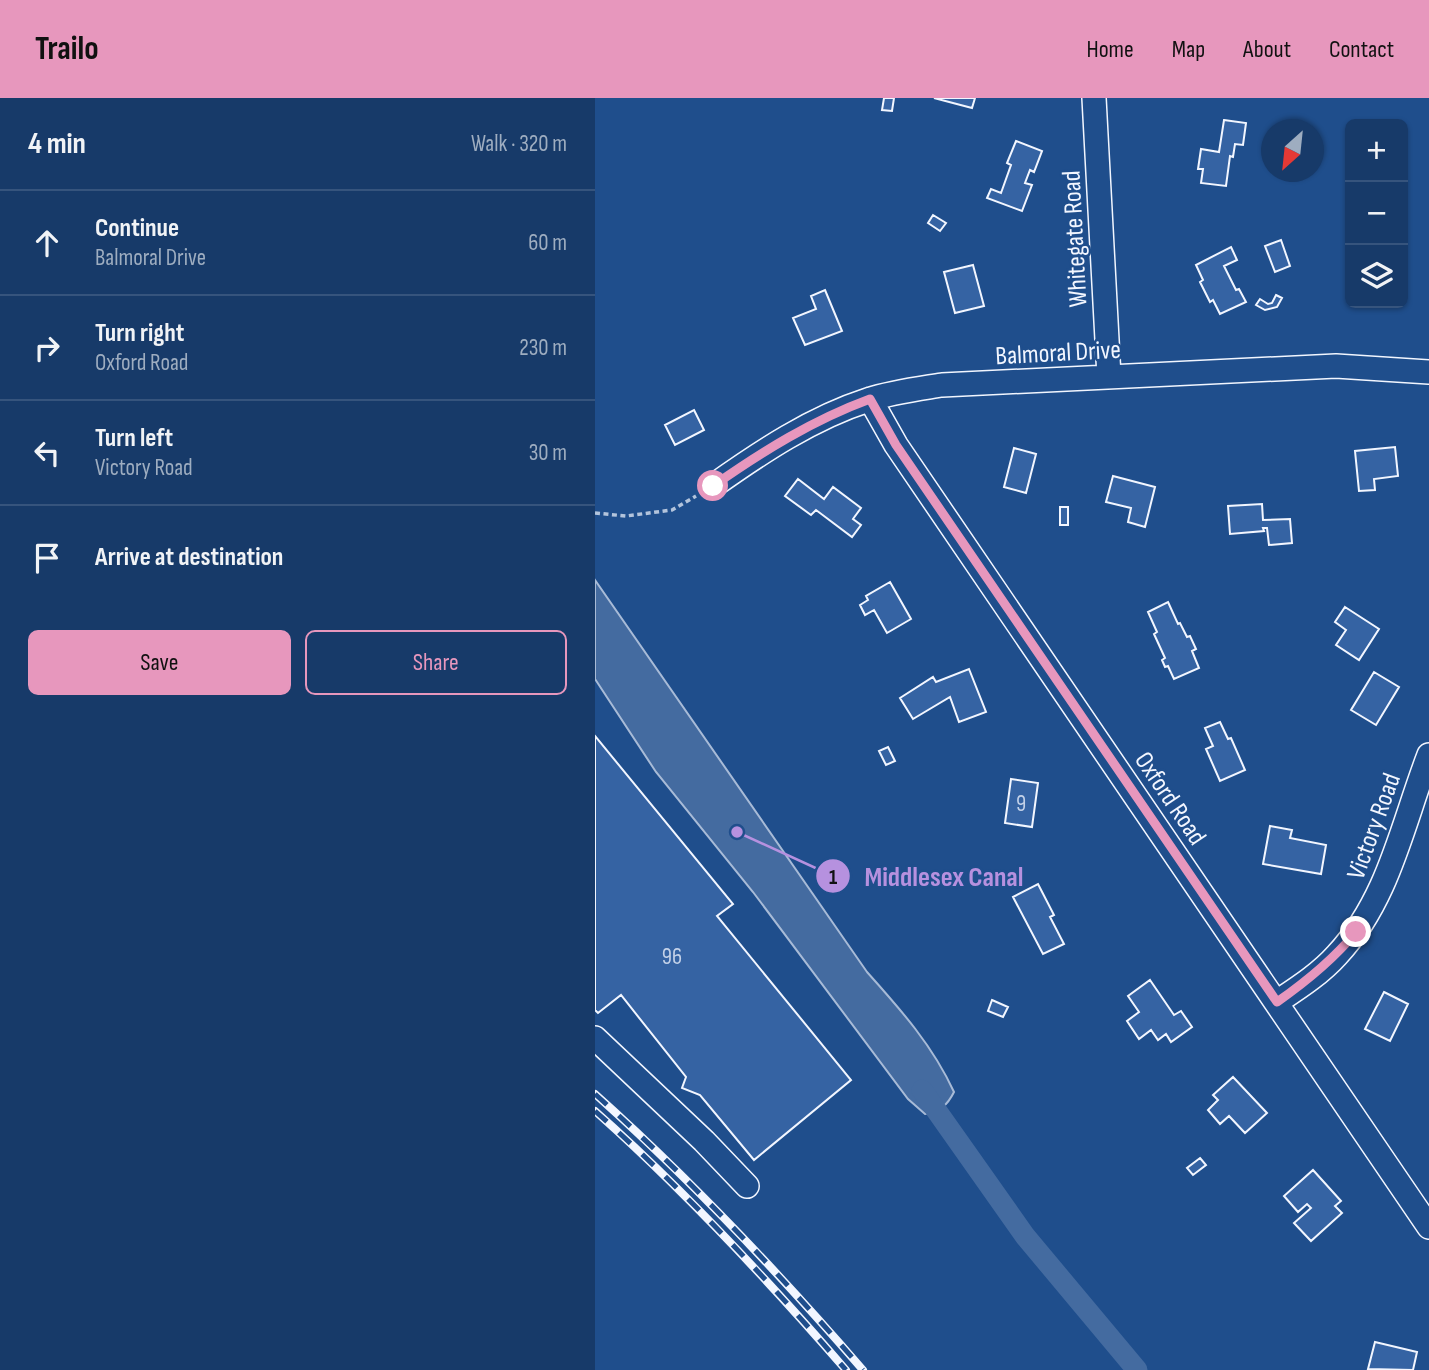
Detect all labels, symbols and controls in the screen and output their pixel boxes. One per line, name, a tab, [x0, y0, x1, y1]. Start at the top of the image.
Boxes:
text: Trailo	[35, 29, 99, 69]
text: Home	[1086, 35, 1134, 64]
text: Map	[1172, 35, 1205, 64]
text: About	[1243, 35, 1291, 64]
text: Contact	[1329, 35, 1394, 64]
north arrow	[1261, 119, 1324, 182]
map controls	[1345, 119, 1408, 308]
button: +	[1345, 119, 1408, 182]
text: 4 min	[28, 126, 86, 162]
text: Walk · 320 m	[471, 130, 567, 158]
street label: Whitegate Road	[1056, 170, 1095, 308]
button: −	[1345, 182, 1408, 245]
text: Continue	[95, 213, 179, 244]
icon: ahead	[28, 224, 66, 262]
text: 60 m	[528, 229, 567, 257]
text: Balmoral Drive	[95, 244, 206, 272]
button: layers	[1345, 245, 1408, 308]
text: Turn right	[95, 318, 184, 349]
icon: right	[28, 329, 66, 367]
text: 230 m	[519, 334, 567, 362]
street label: Balmoral Drive	[995, 335, 1122, 372]
text: Oxford Road	[95, 349, 188, 377]
text: Turn left	[95, 423, 173, 454]
icon: left	[28, 434, 66, 472]
text: 30 m	[529, 439, 567, 467]
text: Victory Road	[95, 454, 193, 482]
route start	[697, 470, 728, 501]
icon: arrive	[28, 539, 66, 577]
text: Arrive at destination	[95, 542, 283, 573]
button: Save	[28, 630, 291, 695]
button: Share	[305, 630, 567, 695]
street label: Oxford Road	[1127, 746, 1212, 851]
street label: Victory Road	[1341, 769, 1408, 884]
house number: 9	[1016, 790, 1026, 818]
callout: Middlesex Canal	[816, 852, 1038, 901]
text: Middlesex Canal	[864, 861, 1024, 894]
text: 1	[829, 865, 837, 890]
route end	[1340, 916, 1371, 947]
house number: 96	[662, 943, 682, 971]

